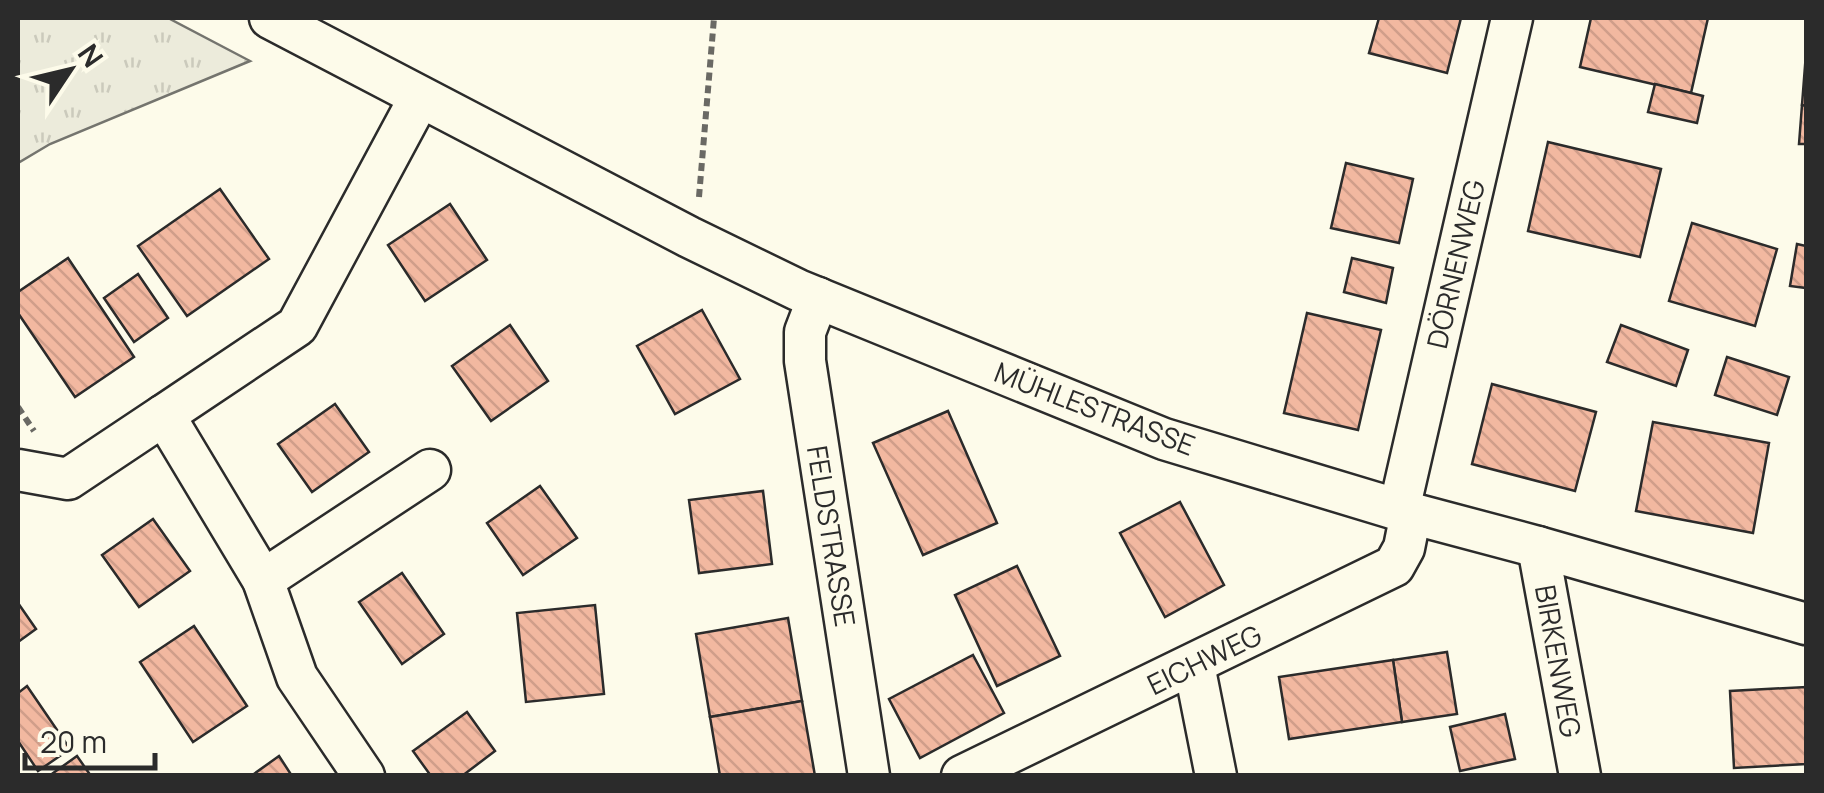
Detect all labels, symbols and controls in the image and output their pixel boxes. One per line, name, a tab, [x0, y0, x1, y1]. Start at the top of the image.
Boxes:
north arrow	[20, 20, 120, 120]
text: N	[70, 36, 113, 74]
street label: DÖRNENWEG	[1417, 176, 1493, 352]
street label: MÜHLESTRASSE	[989, 352, 1201, 464]
street label: FELDSTRASSE	[799, 443, 865, 629]
street label: BIRKENWEG	[1527, 582, 1591, 740]
street label: EICHWEG	[1141, 615, 1267, 703]
scale bar	[25, 708, 155, 770]
text: 20 m	[40, 721, 107, 762]

